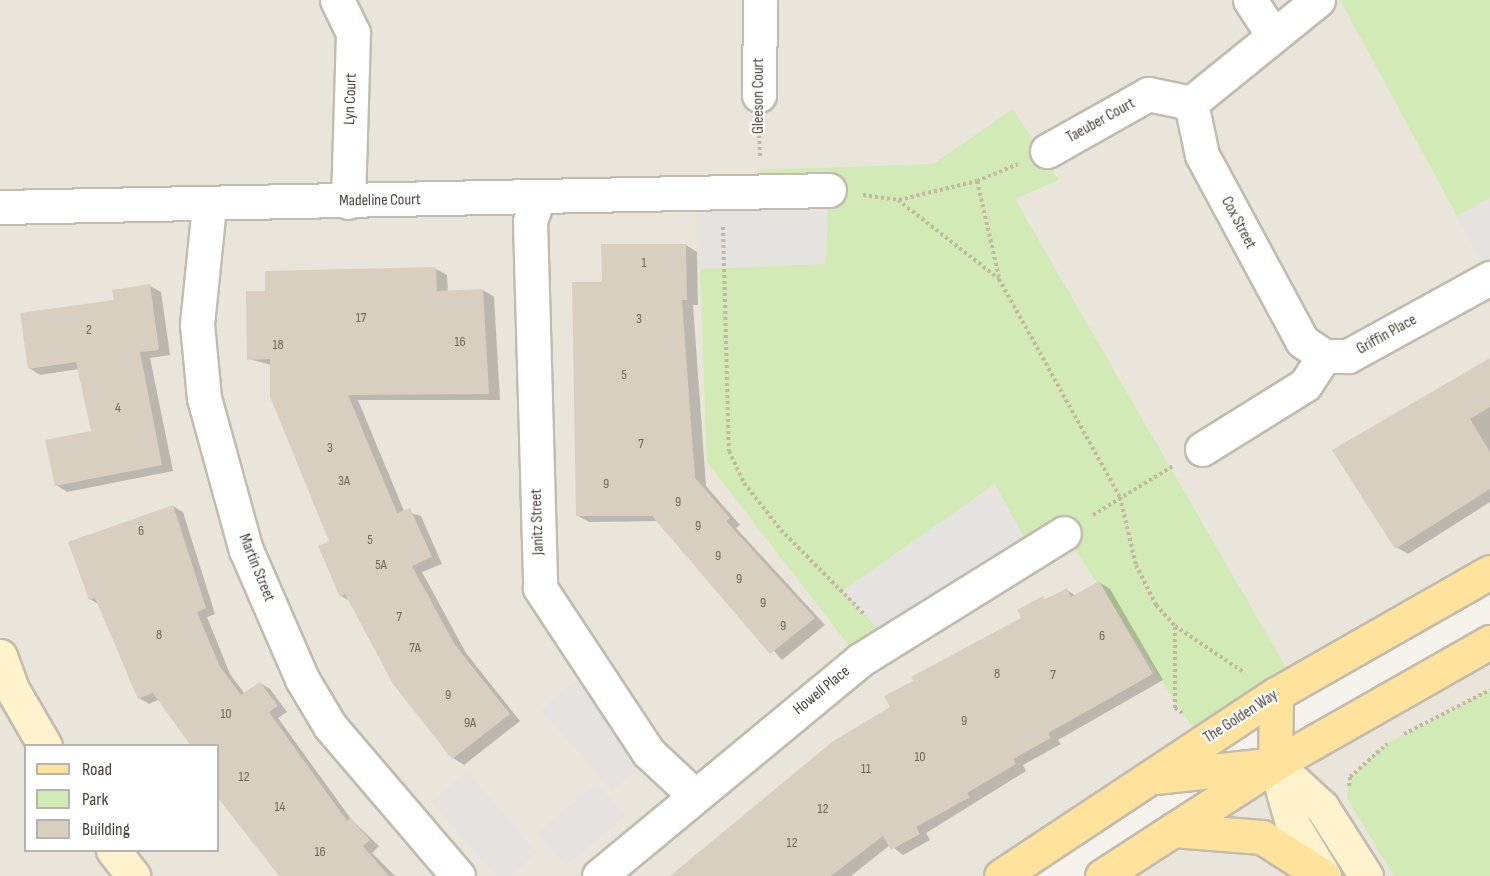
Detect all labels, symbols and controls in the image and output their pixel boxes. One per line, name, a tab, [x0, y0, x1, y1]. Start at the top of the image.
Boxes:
street label: Gleeson Court	[749, 58, 769, 134]
street label: Lyn Court	[341, 73, 361, 125]
street label: Taeuber Court	[1063, 94, 1139, 148]
street label: Madeline Court	[339, 191, 421, 211]
street label: Cox Street	[1216, 194, 1260, 252]
house number: 1	[642, 255, 646, 271]
house number: 17	[356, 310, 366, 326]
house number: 3	[636, 311, 642, 327]
street label: Griffin Place	[1354, 311, 1420, 359]
house number: 2	[86, 322, 92, 338]
house number: 16	[454, 334, 466, 350]
house number: 18	[272, 337, 284, 353]
house number: 5	[621, 367, 627, 383]
house number: 4	[115, 400, 121, 416]
house number: 7	[638, 436, 644, 452]
house number: 3	[327, 440, 333, 456]
house number: 3A	[338, 473, 350, 489]
house number: 9	[603, 476, 609, 492]
street label: Janitz Street	[527, 489, 549, 555]
house number: 9	[675, 494, 681, 510]
house number: 9	[695, 518, 701, 534]
house number: 6	[138, 523, 144, 539]
street label: Martin Street	[234, 531, 278, 605]
house number: 5	[367, 532, 373, 548]
house number: 9	[715, 548, 721, 564]
house number: 5A	[375, 557, 387, 573]
house number: 9	[736, 571, 742, 587]
house number: 9	[760, 595, 766, 611]
house number: 7	[396, 609, 402, 625]
house number: 9	[780, 618, 786, 634]
house number: 8	[156, 627, 162, 643]
house number: 6	[1099, 628, 1105, 644]
house number: 7A	[409, 640, 421, 656]
street label: Howell Place	[790, 662, 854, 720]
house number: 8	[994, 666, 1000, 682]
house number: 7	[1050, 667, 1056, 683]
street label: The Golden Way	[1200, 686, 1282, 748]
house number: 9	[445, 687, 451, 703]
house number: 10	[220, 706, 232, 722]
house number: 9	[961, 713, 967, 729]
house number: 9A	[464, 715, 476, 731]
legend	[24, 744, 219, 852]
house number: 10	[914, 749, 926, 765]
text: Road	[82, 759, 112, 780]
house number: 11	[861, 761, 871, 777]
house number: 12	[239, 769, 249, 785]
text: Park	[82, 789, 108, 810]
house number: 14	[275, 799, 285, 815]
house number: 12	[818, 801, 828, 817]
text: Building	[82, 819, 130, 840]
house number: 12	[787, 835, 797, 851]
house number: 16	[314, 844, 326, 860]

